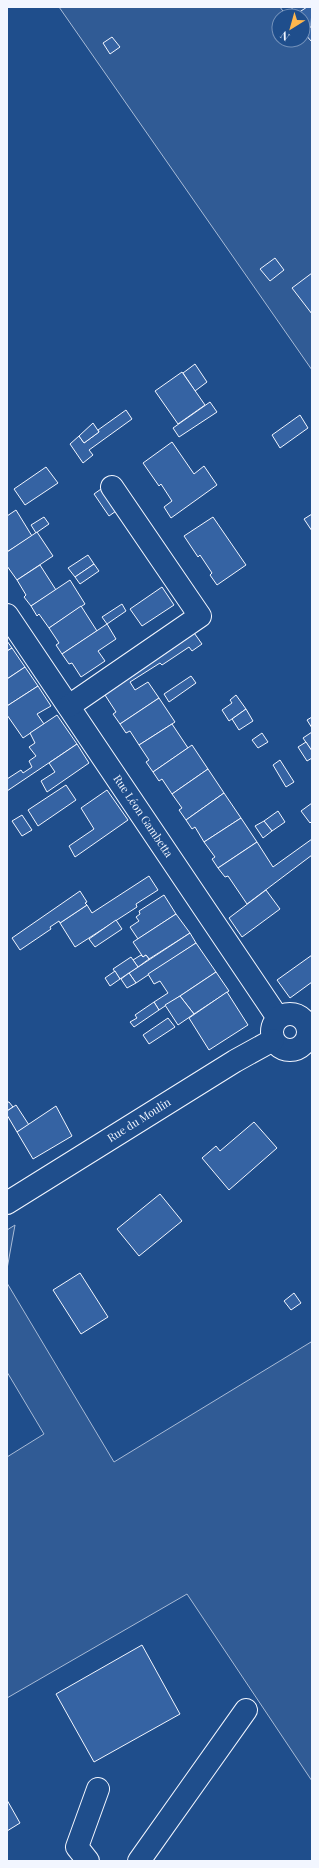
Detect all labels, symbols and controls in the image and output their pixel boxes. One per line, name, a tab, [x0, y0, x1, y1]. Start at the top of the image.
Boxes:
north arrow	[271, 8, 311, 48]
text: N	[277, 28, 292, 45]
street label: Rue Léon Gambetta	[110, 771, 177, 860]
street label: Rue du Moulin	[104, 1094, 174, 1145]

